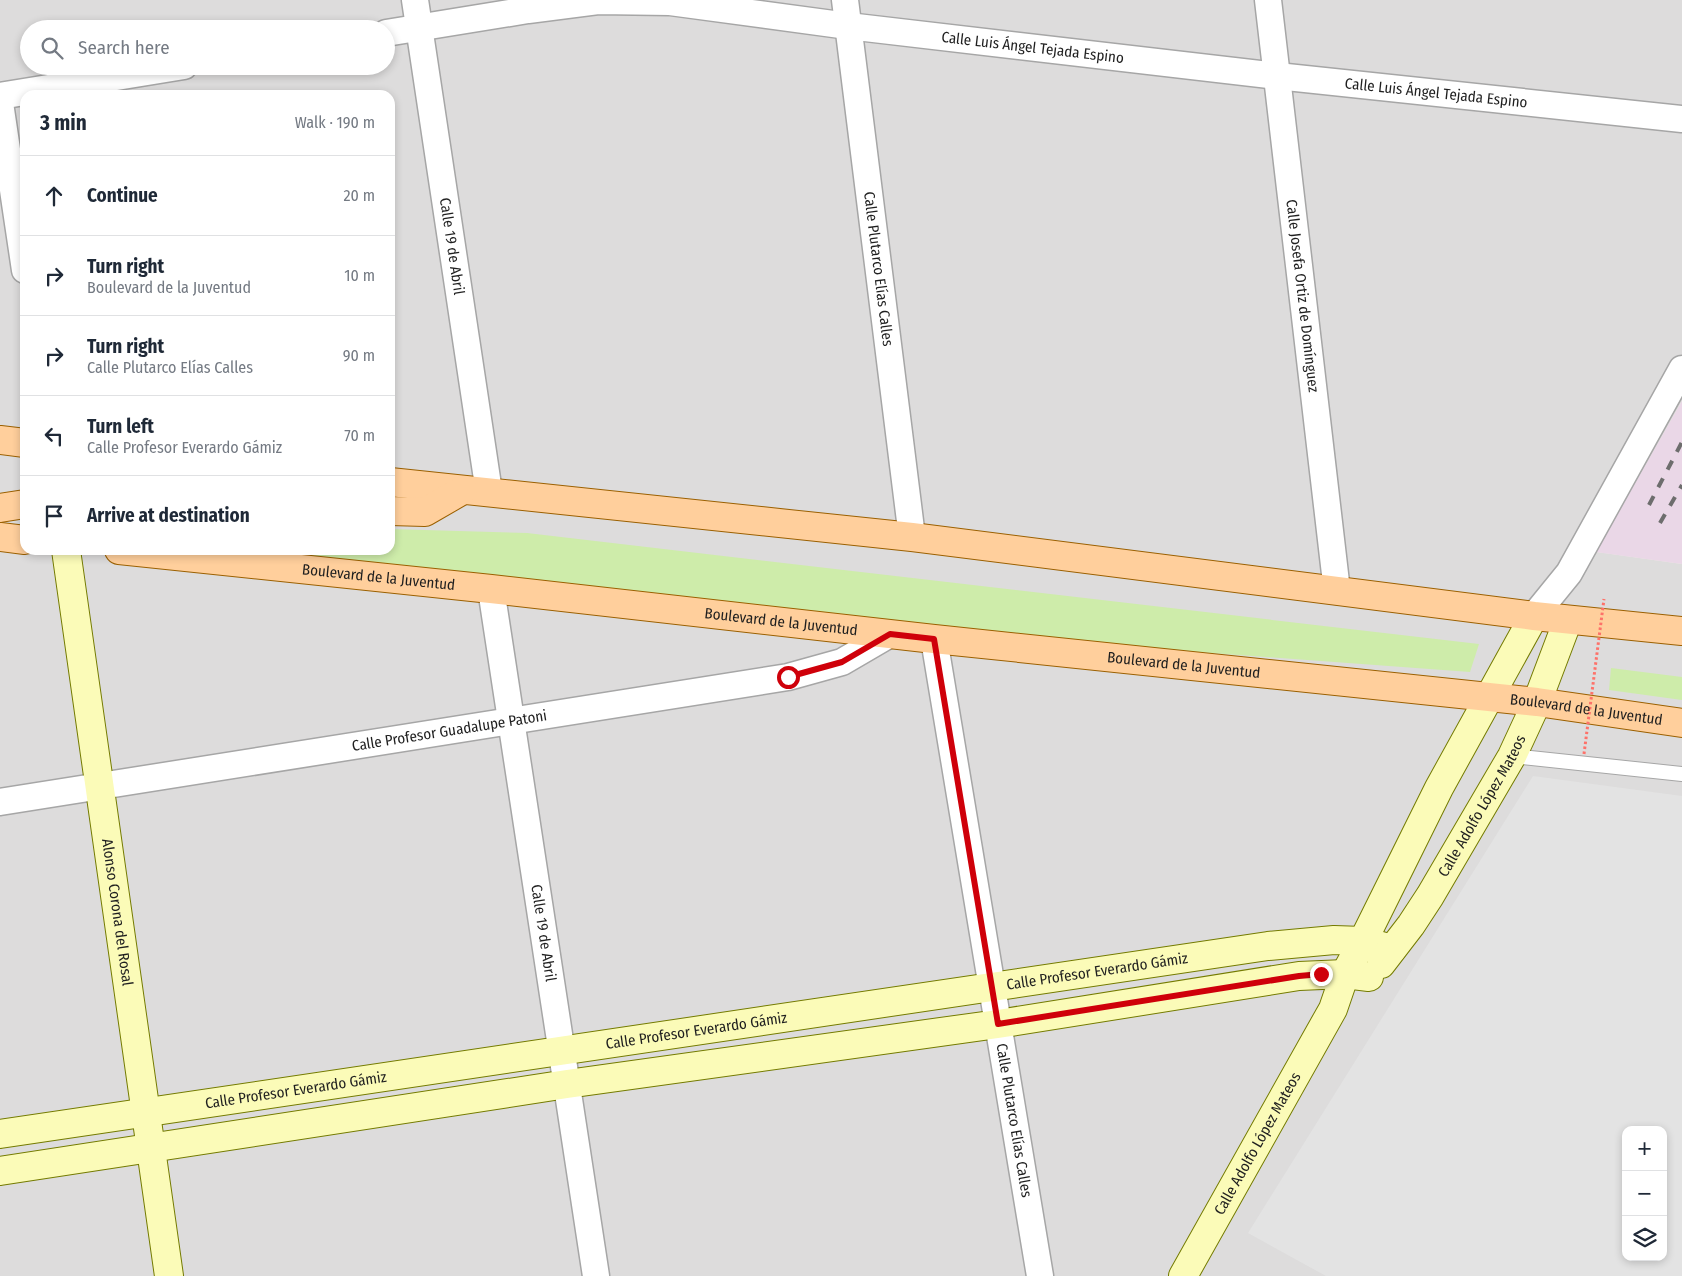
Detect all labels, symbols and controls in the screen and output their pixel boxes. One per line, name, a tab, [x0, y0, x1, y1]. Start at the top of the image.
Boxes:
search box	[20, 20, 395, 75]
street label: Calle Luis Ángel Tejada Espino	[940, 28, 1125, 67]
icon: search	[38, 34, 66, 62]
text: Search here	[78, 36, 170, 59]
street label: Calle Luis Ángel Tejada Espino	[1344, 74, 1529, 112]
text: 3 min	[40, 110, 87, 136]
text: Walk · 190 m	[295, 113, 375, 132]
icon: ahead	[40, 182, 68, 210]
text: Continue	[87, 184, 158, 207]
text: 20 m	[344, 186, 375, 205]
street label: Calle Plutarco Elías Calles	[860, 190, 897, 347]
street label: Calle 19 de Abril	[436, 196, 468, 296]
street label: Calle Josefa Ortiz de Domínguez	[1282, 199, 1323, 394]
text: Turn right	[87, 255, 164, 278]
icon: right	[40, 262, 68, 290]
text: 10 m	[344, 266, 375, 285]
text: Boulevard de la Juventud	[87, 278, 251, 297]
text: Turn right	[87, 335, 164, 358]
icon: right	[40, 342, 68, 370]
text: 90 m	[343, 346, 375, 365]
text: Calle Plutarco Elías Calles	[87, 358, 253, 377]
text: Turn left	[87, 415, 154, 438]
icon: left	[40, 422, 68, 450]
text: 70 m	[344, 426, 375, 445]
text: Calle Profesor Everardo Gámiz	[87, 438, 282, 457]
icon: arrive	[40, 502, 68, 530]
text: Arrive at destination	[87, 504, 250, 527]
street label: Boulevard de la Juventud	[301, 560, 456, 594]
street label: Boulevard de la Juventud	[704, 604, 859, 639]
street label: Boulevard de la Juventud	[1106, 648, 1261, 682]
route start	[777, 666, 800, 689]
street label: Boulevard de la Juventud	[1509, 690, 1664, 729]
street label: Calle Profesor Guadalupe Patoni	[351, 706, 548, 755]
street label: Calle Adolfo López Mateos	[1434, 732, 1529, 880]
street label: Alonso Corona del Rosal	[98, 838, 137, 987]
street label: Calle 19 de Abril	[527, 883, 560, 983]
street label: Calle Profesor Everardo Gámiz	[1005, 949, 1189, 994]
route end	[1310, 963, 1333, 986]
street label: Calle Profesor Everardo Gámiz	[604, 1008, 788, 1053]
street label: Calle Plutarco Elías Calles	[992, 1042, 1036, 1199]
street label: Calle Profesor Everardo Gámiz	[204, 1068, 388, 1112]
street label: Calle Adolfo López Mateos	[1210, 1069, 1305, 1218]
map controls	[1622, 1126, 1667, 1261]
button: +	[1622, 1126, 1667, 1171]
button: −	[1622, 1171, 1667, 1216]
button: layers	[1622, 1216, 1667, 1261]

